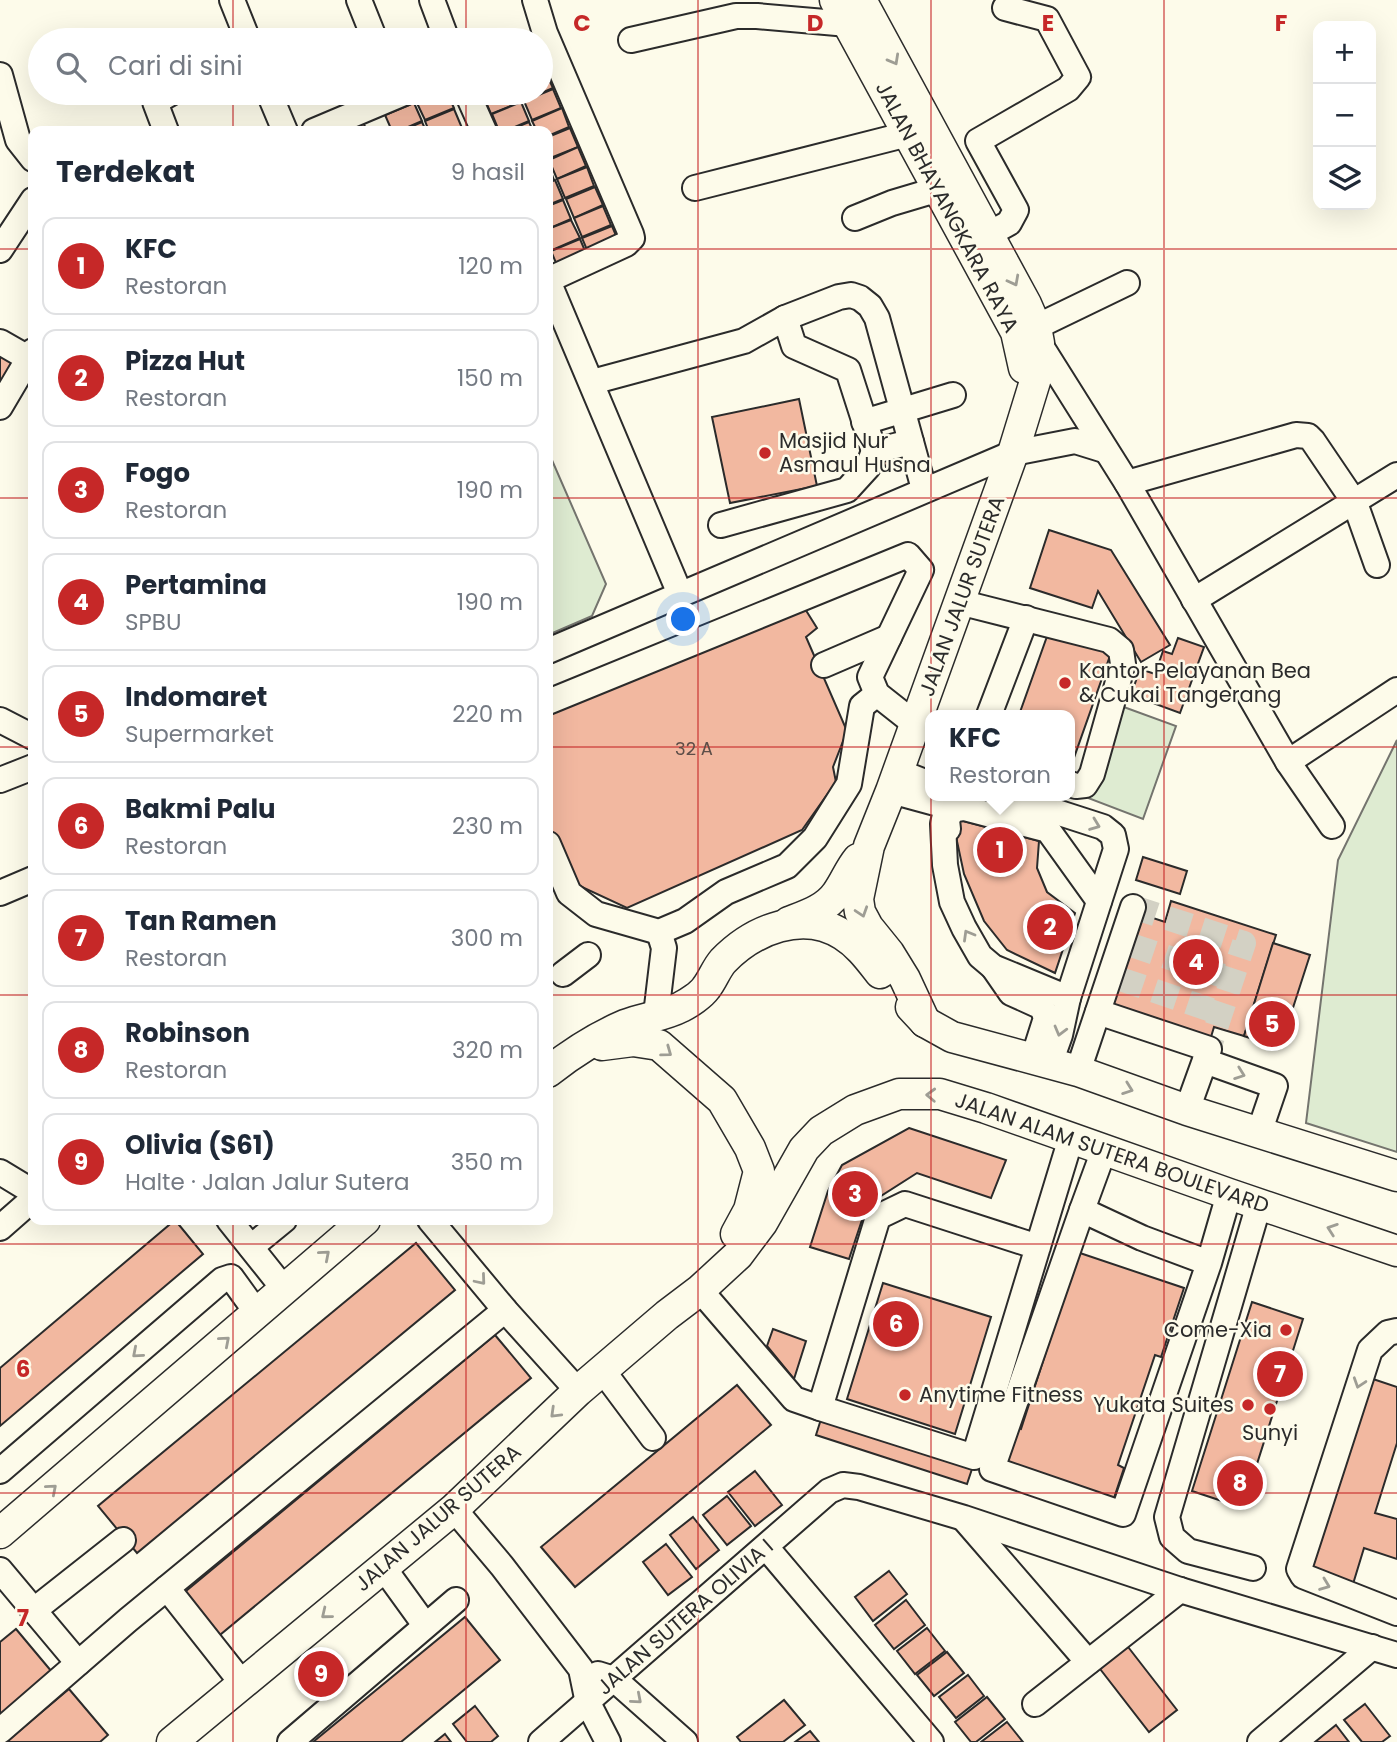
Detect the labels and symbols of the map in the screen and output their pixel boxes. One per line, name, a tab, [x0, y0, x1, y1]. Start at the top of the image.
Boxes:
text: C	[573, 7, 591, 39]
text: D	[807, 7, 823, 39]
text: E	[1042, 7, 1054, 39]
text: F	[1275, 7, 1287, 39]
one-way arrow	[886, 53, 899, 65]
street label: JALAN BHAYANGKARA RAYA	[869, 76, 1026, 337]
one-way arrow	[1006, 274, 1020, 286]
place label: Masjid Nur Asmaul Husna	[779, 426, 931, 479]
marker: Masjid Nur Asmaul Husna	[757, 445, 773, 461]
street label: JALAN JALUR SUTERA	[912, 492, 1011, 700]
your location	[666, 602, 700, 636]
place label: Kantor Pelayanan Bea & Cukai Tangerang	[1079, 656, 1311, 709]
marker: Kantor Pelayanan Bea & Cukai Tangerang	[1057, 675, 1073, 691]
house number: 32 A	[675, 736, 713, 761]
one-way arrow	[1088, 816, 1100, 830]
pin: 1	[977, 824, 1023, 876]
pin: 2	[1027, 901, 1073, 953]
one-way arrow	[854, 905, 868, 917]
one-way arrow	[963, 929, 976, 942]
pin: 4	[1173, 936, 1219, 988]
pin: 5	[1249, 998, 1295, 1050]
one-way arrow	[1054, 1025, 1068, 1037]
one-way arrow	[659, 1043, 672, 1056]
one-way arrow	[1233, 1066, 1245, 1080]
one-way arrow	[1122, 1081, 1134, 1095]
street label: JALAN ALAM SUTERA BOULEVARD	[951, 1085, 1273, 1220]
one-way arrow	[926, 1087, 937, 1102]
pin: 3	[832, 1168, 878, 1220]
one-way arrow	[1327, 1223, 1339, 1237]
one-way arrow	[316, 1251, 329, 1263]
one-way arrow	[472, 1273, 485, 1285]
pin: 6	[873, 1298, 919, 1350]
place label: Come-Xia	[1164, 1315, 1272, 1344]
marker: Come-Xia	[1278, 1322, 1294, 1338]
one-way arrow	[217, 1337, 230, 1349]
one-way arrow	[133, 1345, 146, 1357]
pin: 7	[1257, 1348, 1303, 1400]
text: 6	[16, 1353, 30, 1385]
one-way arrow	[1353, 1377, 1368, 1389]
place label: Anytime Fitness	[919, 1380, 1083, 1409]
marker: Anytime Fitness	[897, 1387, 913, 1403]
place label: Yukata Suites	[1093, 1390, 1234, 1419]
marker: Yukata Suites	[1240, 1397, 1256, 1413]
marker: Sunyi	[1262, 1401, 1278, 1417]
one-way arrow	[550, 1405, 563, 1418]
place label: Sunyi	[1242, 1418, 1298, 1447]
street label: JALAN JALUR SUTERA	[348, 1437, 527, 1598]
pin: 8	[1217, 1457, 1263, 1509]
one-way arrow	[44, 1485, 57, 1497]
street label: JALAN SUTERA OLIVIA I	[590, 1532, 779, 1701]
one-way arrow	[1319, 1576, 1331, 1590]
text: 7	[17, 1602, 29, 1634]
one-way arrow	[321, 1606, 333, 1619]
pin: 9	[298, 1648, 344, 1700]
one-way arrow	[628, 1691, 641, 1703]

